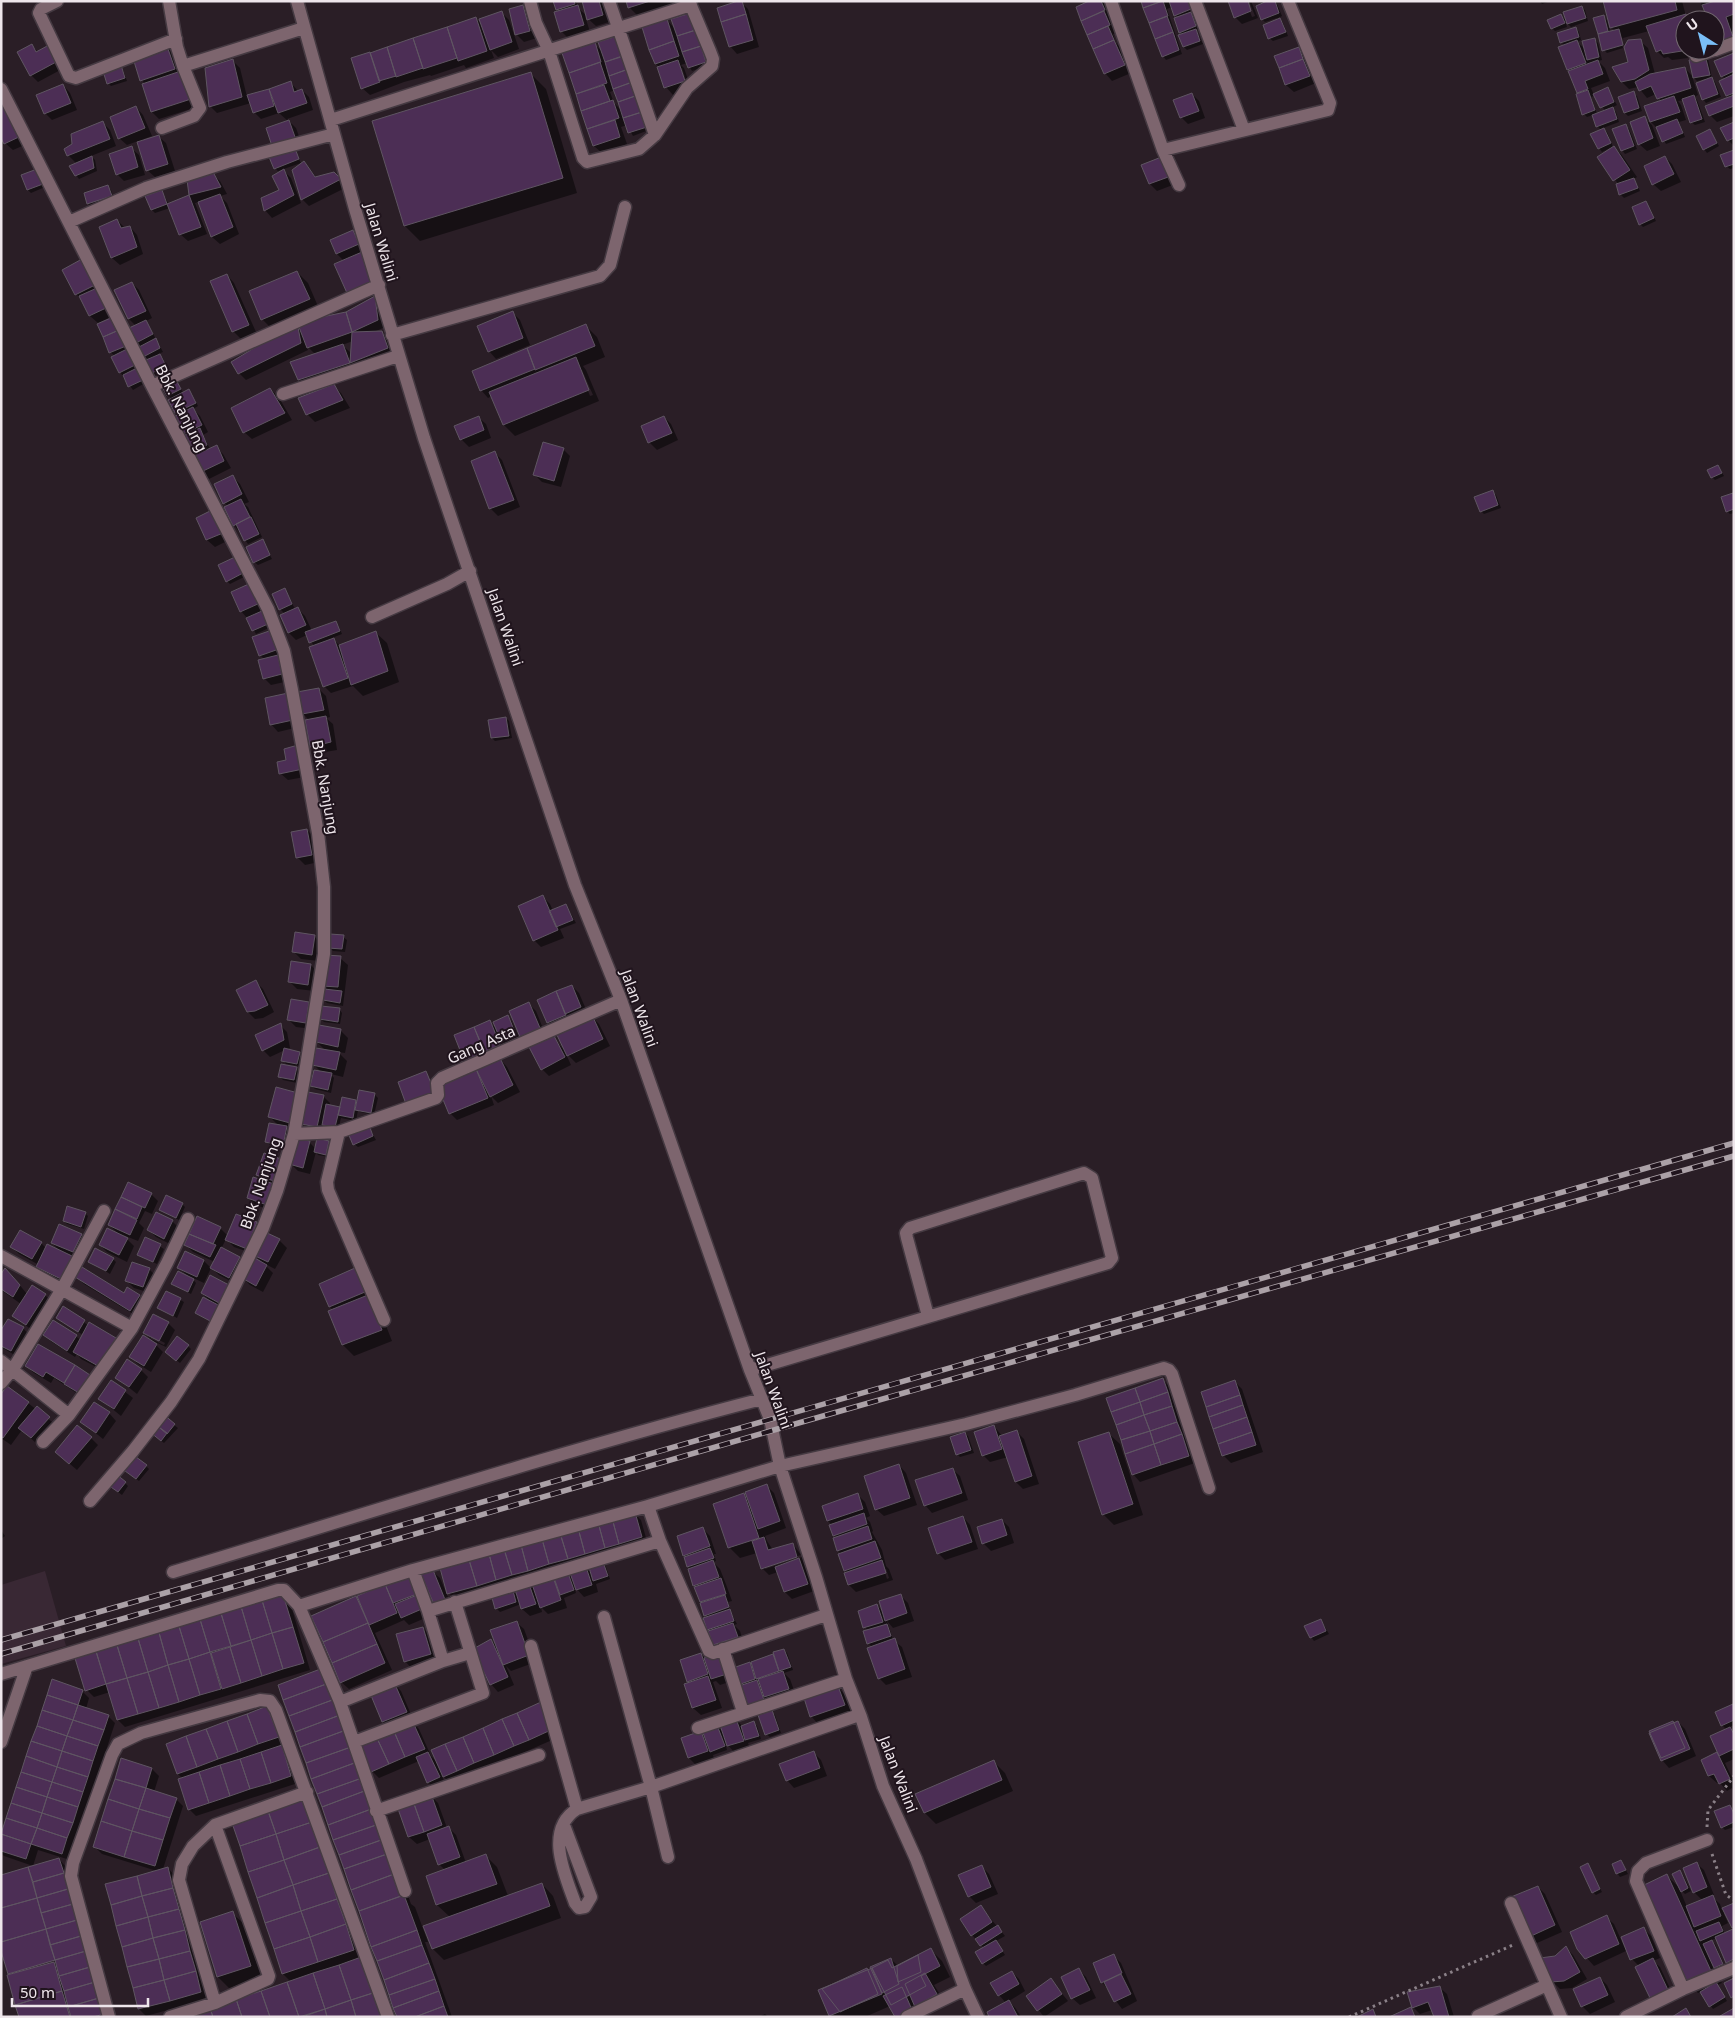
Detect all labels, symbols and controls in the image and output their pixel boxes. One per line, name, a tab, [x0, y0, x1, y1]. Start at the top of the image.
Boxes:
north arrow	[1675, 10, 1725, 60]
text: U	[1682, 13, 1702, 35]
street label: Jalan Walini	[360, 198, 403, 284]
street label: Bbk. Nanjung	[151, 361, 213, 455]
street label: Jalan Walini	[483, 584, 529, 669]
street label: Bbk. Nanjung	[308, 738, 344, 836]
street label: Jalan Walini	[616, 965, 663, 1049]
street label: Gang Asta	[444, 1020, 518, 1068]
street label: Bbk. Nanjung	[235, 1135, 285, 1231]
street label: Jalan Walini	[750, 1347, 797, 1431]
street label: Jalan Walini	[874, 1731, 923, 1815]
scale bar	[12, 1976, 149, 2008]
text: 50 m	[20, 1982, 55, 2002]

